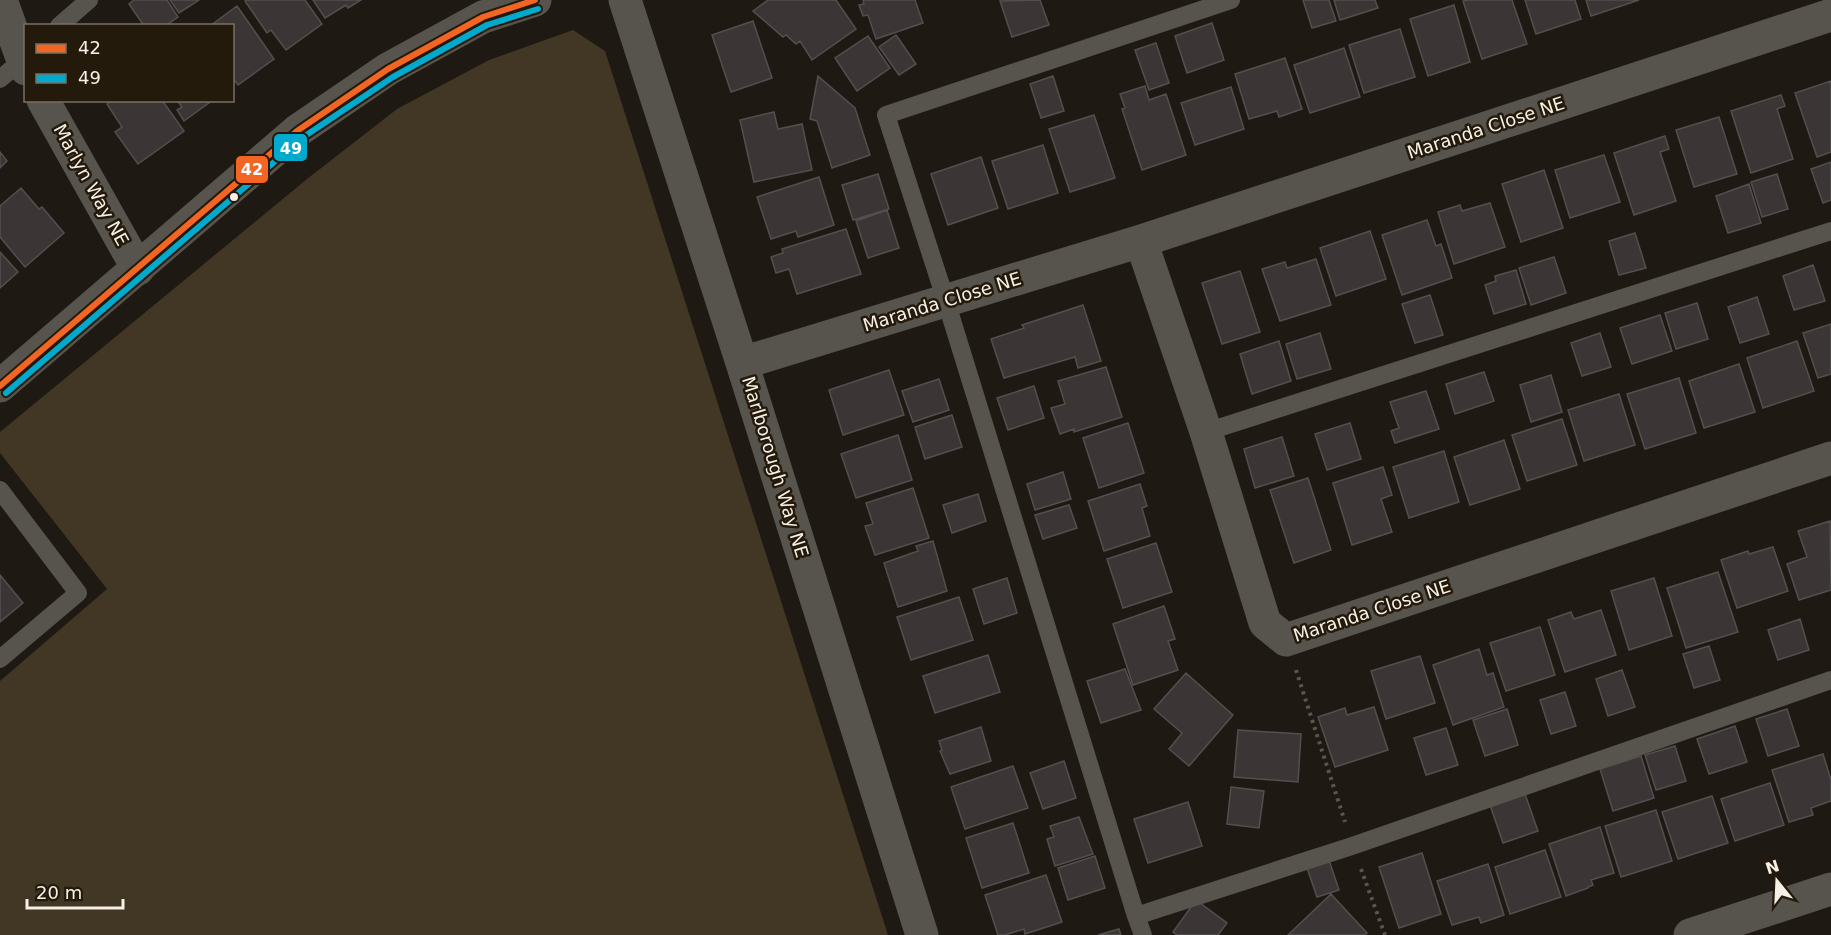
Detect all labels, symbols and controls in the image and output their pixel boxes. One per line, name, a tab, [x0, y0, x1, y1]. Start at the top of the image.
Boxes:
legend	[24, 24, 234, 102]
text: 42	[78, 37, 101, 58]
text: 49	[78, 67, 101, 88]
street label: Maranda Close NE	[1405, 92, 1567, 163]
street label: Marlyn Way NE	[49, 120, 134, 249]
line badge: 49	[273, 133, 308, 162]
text: 49	[280, 139, 302, 158]
line badge: 42	[235, 155, 269, 184]
text: 42	[241, 160, 263, 179]
unlabelled marker	[228, 191, 240, 203]
street label: Maranda Close NE	[860, 267, 1023, 336]
street label: Marlborough Way NE	[738, 374, 813, 560]
street label: Maranda Close NE	[1291, 575, 1453, 646]
north arrow	[1747, 851, 1807, 911]
text: N	[1763, 856, 1782, 878]
scale bar	[27, 872, 123, 910]
text: 20 m	[36, 882, 82, 903]

